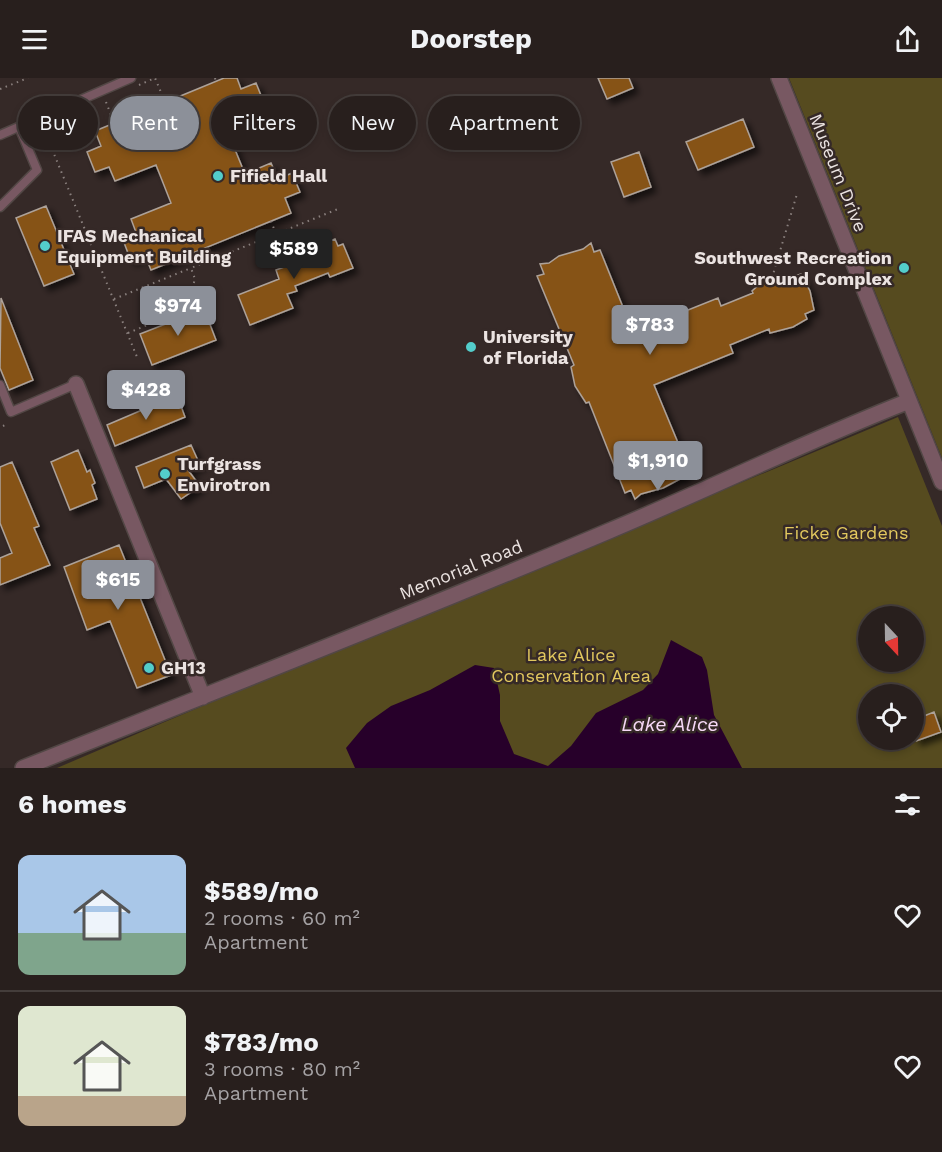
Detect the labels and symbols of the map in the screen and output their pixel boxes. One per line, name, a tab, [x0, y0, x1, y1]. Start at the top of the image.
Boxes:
street label: Museum Drive	[805, 111, 872, 235]
place label: Fifield Hall	[230, 165, 327, 186]
marker: Fifield Hall	[211, 169, 225, 183]
place label: IFAS Mechanical Equipment Building	[57, 225, 232, 267]
pin: $589	[258, 229, 330, 280]
marker: IFAS Mechanical Equipment Building	[38, 239, 52, 253]
place label: Southwest Recreation Ground Complex	[694, 247, 892, 289]
marker: Southwest Recreation Ground Complex	[897, 261, 911, 275]
pin: $974	[142, 286, 214, 337]
pin: $783	[614, 305, 686, 356]
place label: University of Florida	[483, 326, 574, 368]
marker: University of Florida	[464, 340, 478, 354]
pin: $428	[110, 370, 182, 421]
pin: $1,910	[609, 441, 707, 492]
place label: Turfgrass Envirotron	[177, 453, 270, 495]
marker: Turfgrass Envirotron	[158, 467, 172, 481]
park label: Ficke Gardens	[784, 522, 908, 543]
street label: Memorial Road	[396, 535, 525, 604]
pin: $615	[82, 560, 154, 611]
north arrow	[858, 606, 924, 672]
park label: Lake Alice Conservation Area	[491, 644, 651, 686]
place label: GH13	[161, 657, 206, 678]
marker: GH13	[142, 661, 156, 675]
water label: Lake Alice	[621, 712, 719, 736]

